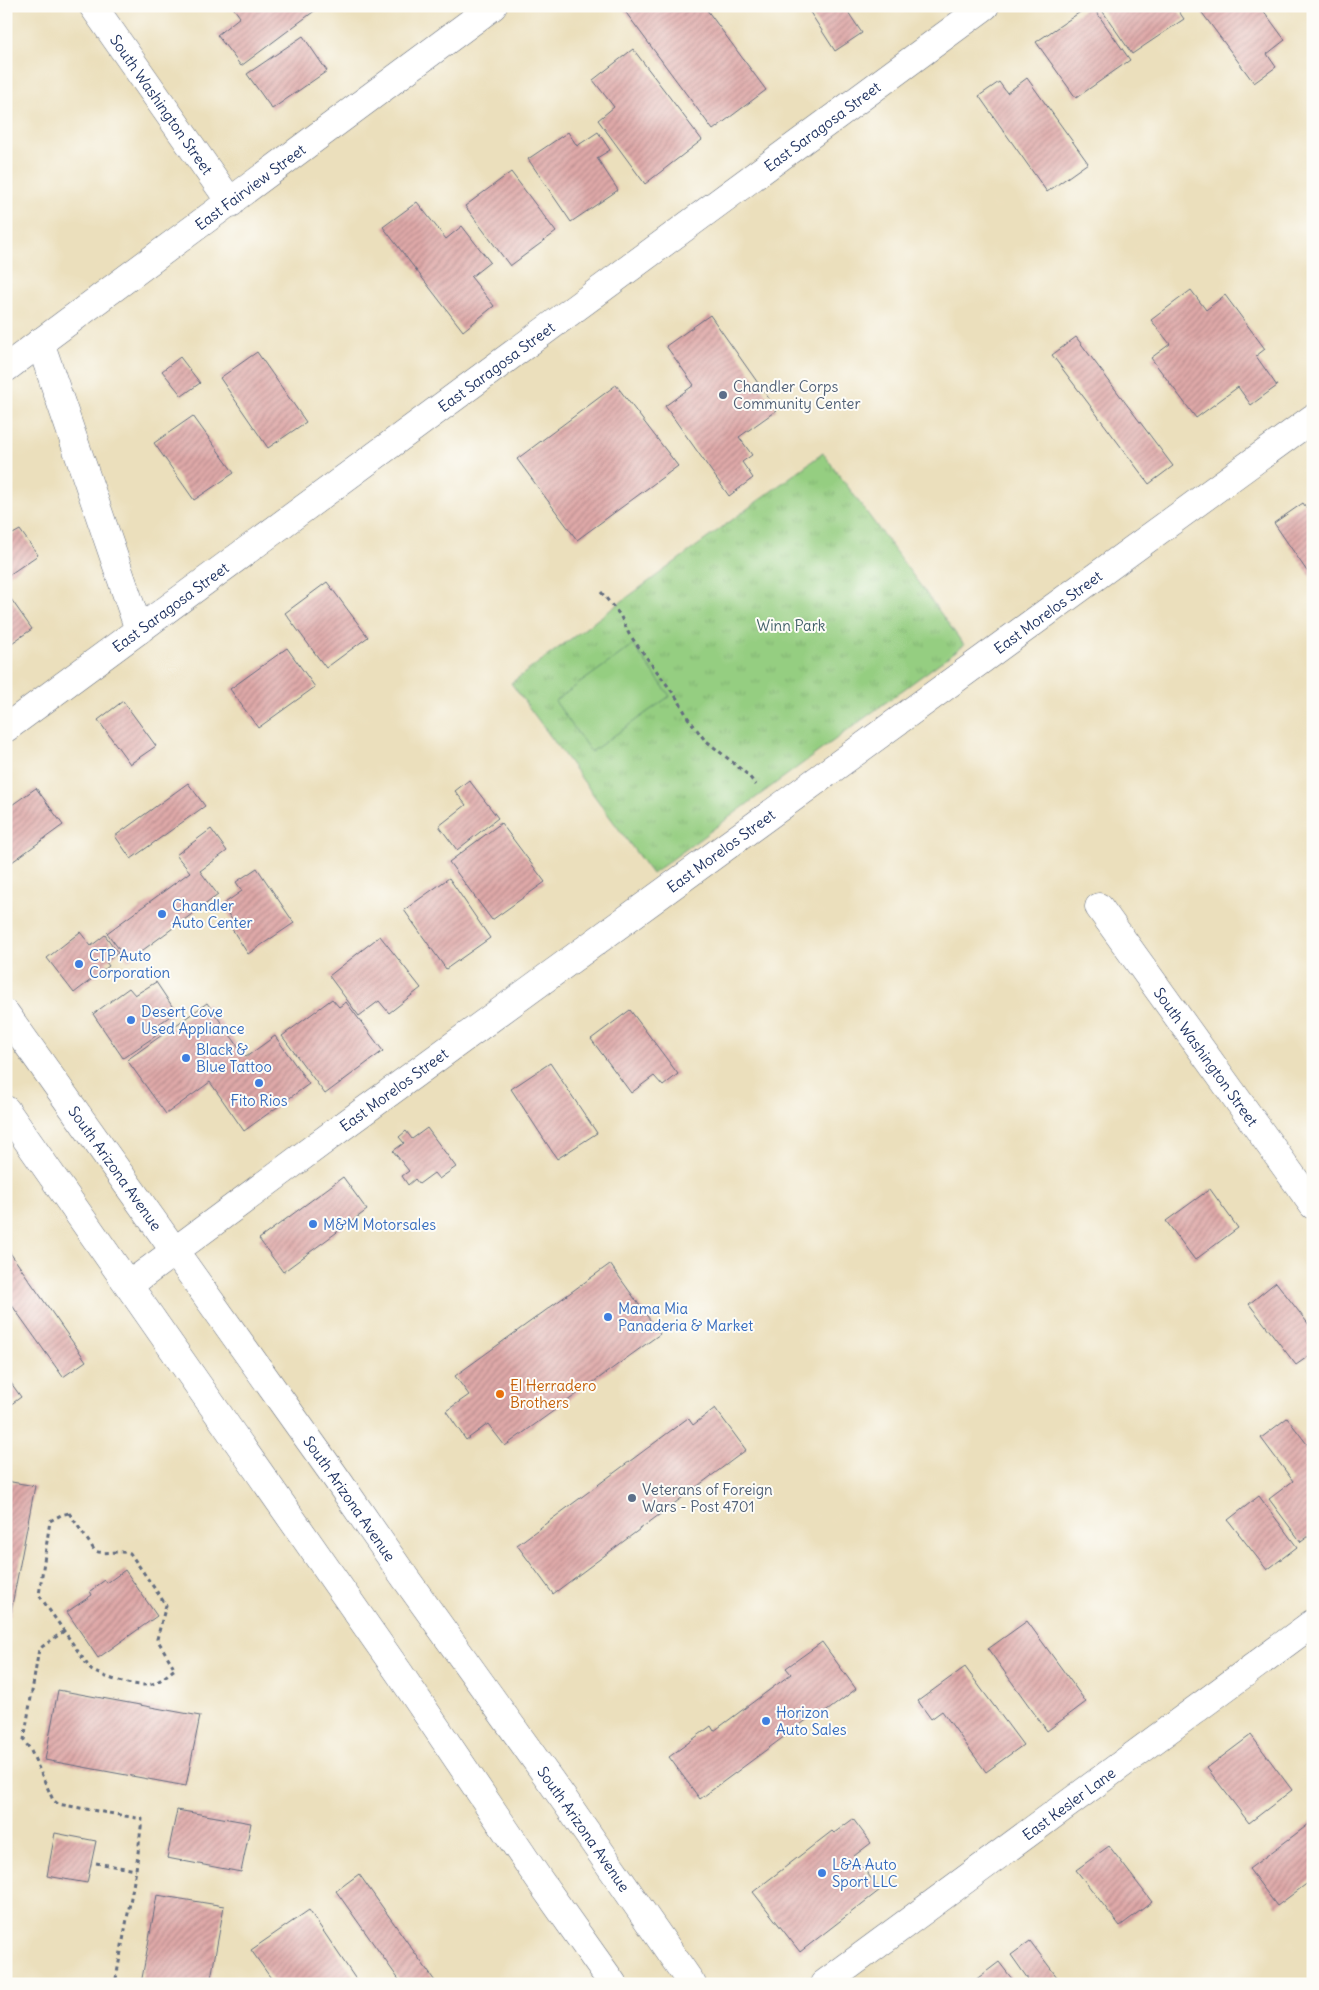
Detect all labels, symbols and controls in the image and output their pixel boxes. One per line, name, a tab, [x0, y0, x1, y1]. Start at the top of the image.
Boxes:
street label: South Washington Street	[106, 31, 217, 178]
street label: East Saragosa Street	[760, 77, 884, 175]
street label: East Fairview Street	[191, 139, 309, 234]
street label: East Saragosa Street	[434, 317, 558, 416]
place label: Chandler Corps Community Center	[733, 377, 861, 413]
marker: Chandler Corps Community Center	[717, 389, 729, 401]
street label: East Saragosa Street	[108, 558, 232, 656]
street label: East Morelos Street	[990, 566, 1105, 657]
park label: Winn Park	[757, 616, 826, 635]
street label: East Morelos Street	[663, 805, 778, 896]
place label: Chandler Auto Center	[172, 896, 253, 932]
marker: Chandler Auto Center	[156, 908, 168, 920]
place label: CTP Auto Corporation	[89, 946, 171, 982]
marker: CTP Auto Corporation	[73, 958, 85, 970]
street label: South Washington Street	[1150, 983, 1263, 1130]
place label: Desert Cove Used Appliance	[141, 1002, 245, 1038]
marker: Desert Cove Used Appliance	[125, 1014, 137, 1026]
place label: Black & Blue Tattoo	[196, 1040, 272, 1076]
street label: East Morelos Street	[336, 1044, 451, 1135]
marker: Black & Blue Tattoo	[180, 1052, 192, 1064]
marker: Fito Rios	[253, 1077, 265, 1089]
place label: Fito Rios	[230, 1091, 288, 1110]
street label: South Arizona Avenue	[65, 1102, 166, 1234]
place label: M&M Motorsales	[323, 1215, 436, 1234]
marker: M&M Motorsales	[307, 1218, 319, 1230]
place label: Mama Mia Panaderia & Market	[618, 1299, 753, 1335]
marker: Mama Mia Panaderia & Market	[602, 1311, 614, 1323]
place label: El Herradero Brothers	[510, 1376, 596, 1412]
marker: El Herradero Brothers	[494, 1388, 506, 1400]
street label: South Arizona Avenue	[300, 1432, 400, 1565]
place label: Veterans of Foreign Wars - Post 4701	[642, 1480, 773, 1516]
marker: Veterans of Foreign Wars - Post 4701	[626, 1492, 638, 1504]
place label: Horizon Auto Sales	[776, 1703, 847, 1739]
marker: Horizon Auto Sales	[760, 1715, 772, 1727]
street label: South Arizona Avenue	[534, 1762, 634, 1895]
street label: East Kesler Lane	[1018, 1763, 1119, 1844]
place label: L&A Auto Sport LLC	[832, 1855, 898, 1891]
marker: L&A Auto Sport LLC	[816, 1867, 828, 1879]

